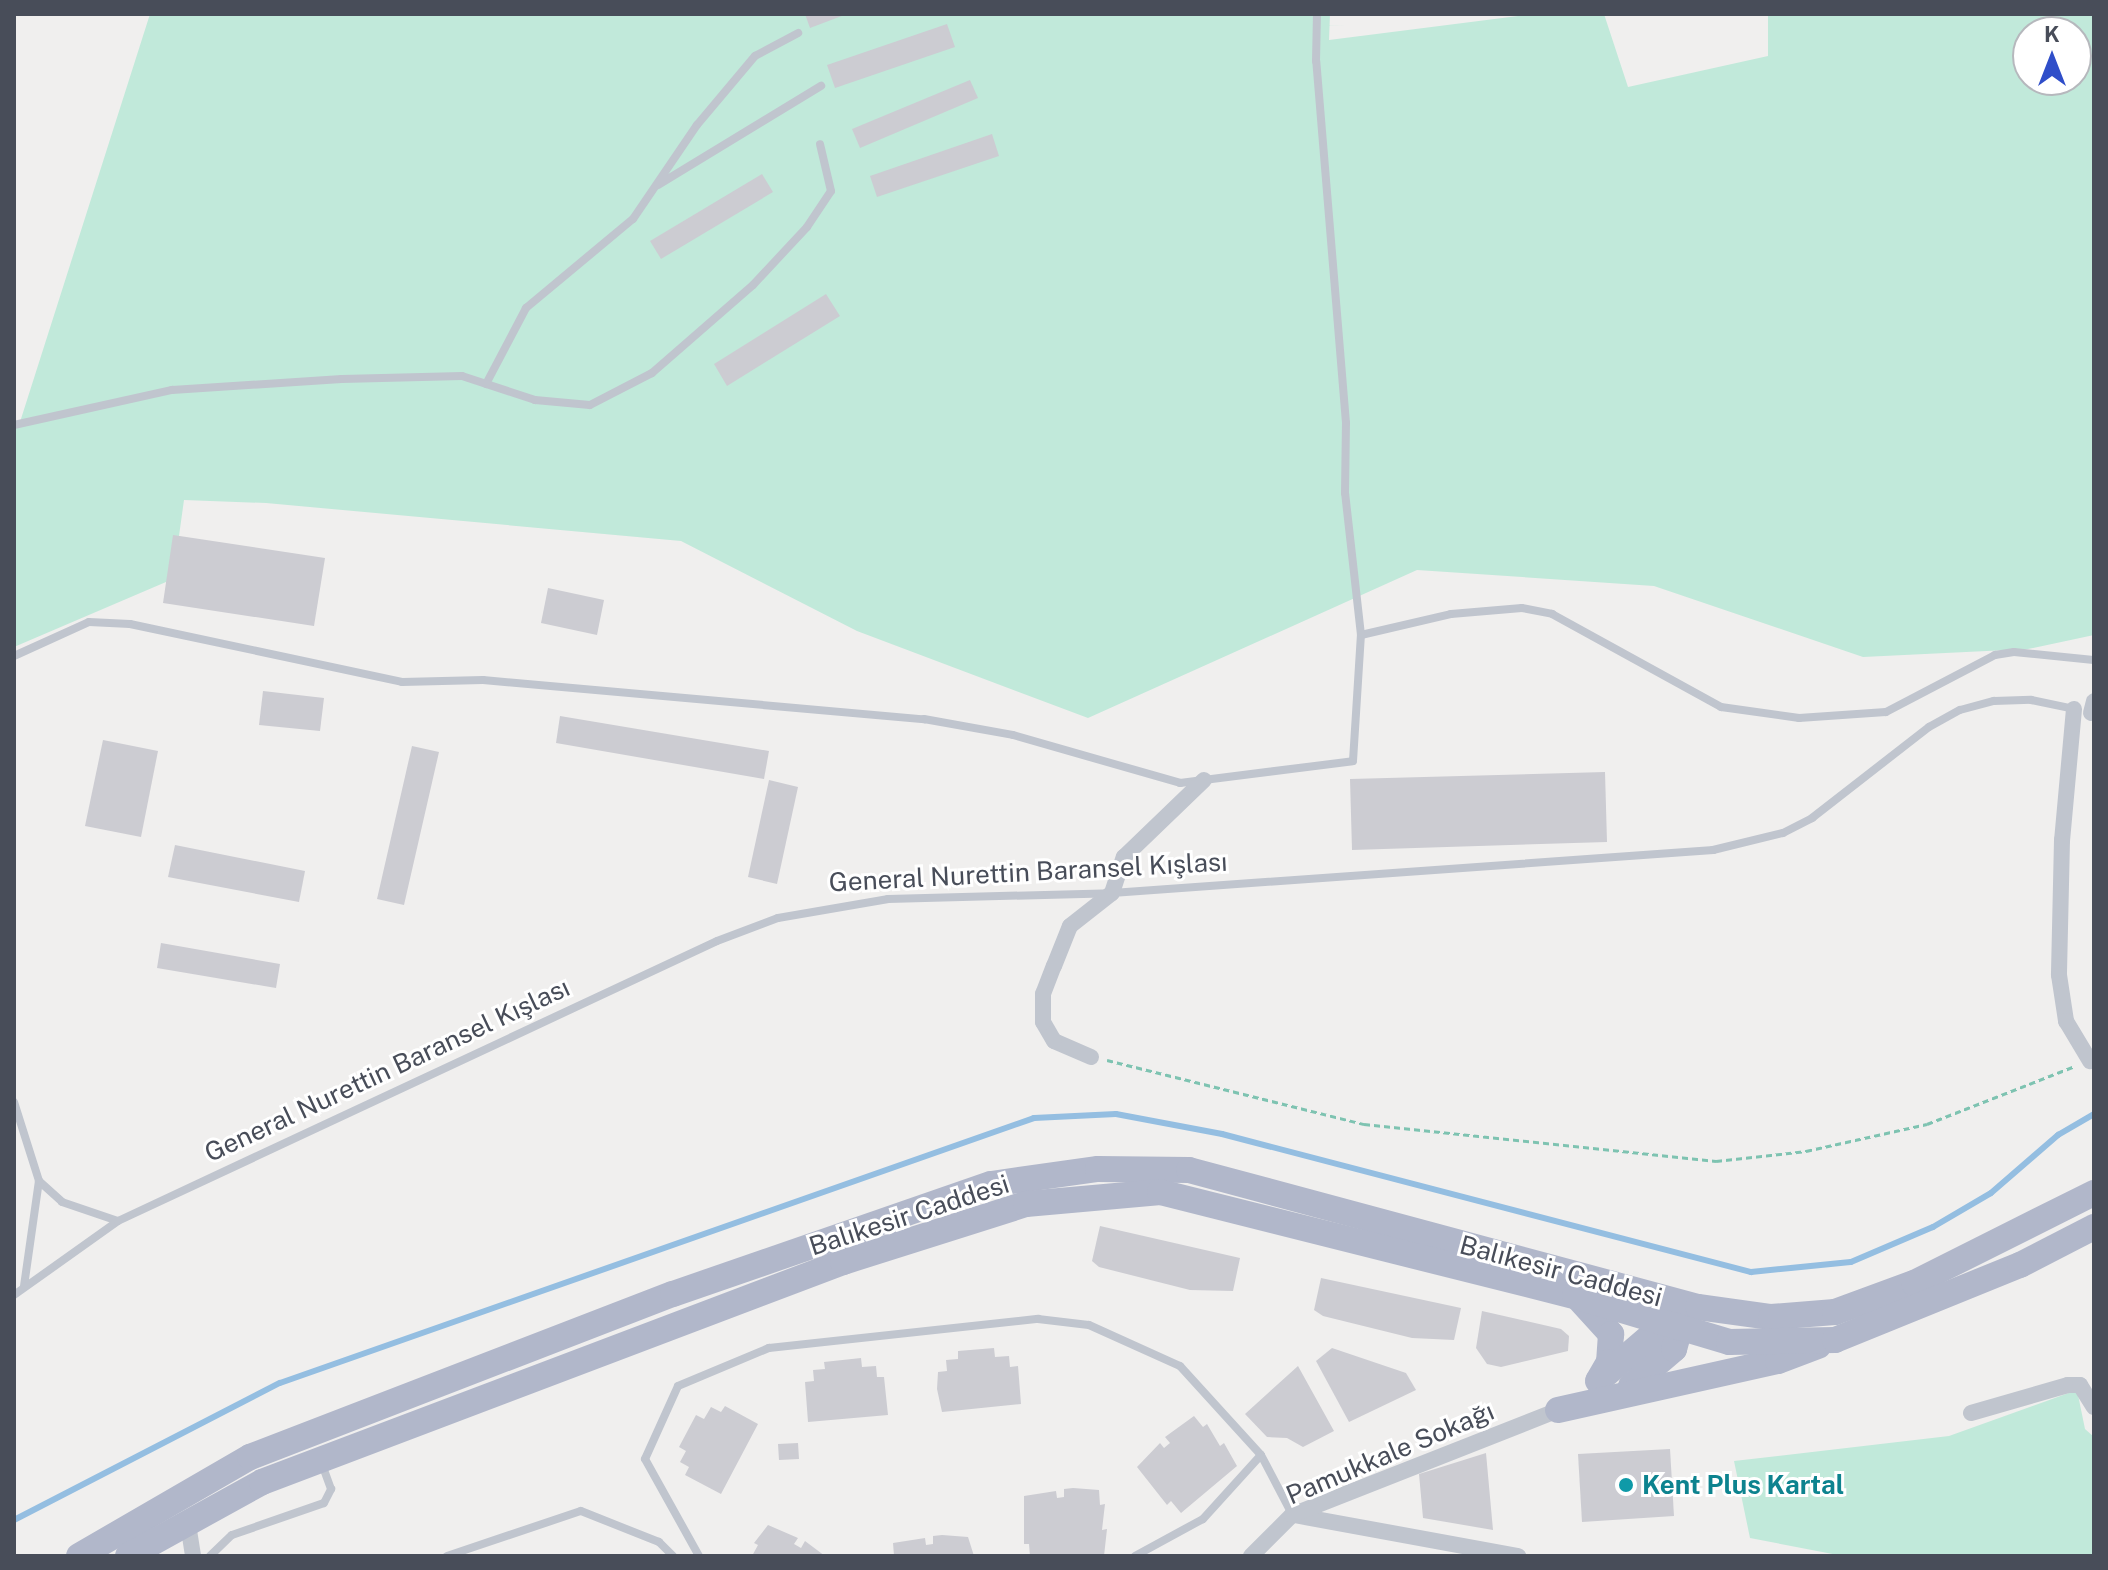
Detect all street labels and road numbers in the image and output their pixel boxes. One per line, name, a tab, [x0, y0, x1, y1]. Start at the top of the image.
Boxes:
street label: General Nurettin Baransel Kışlası	[828, 846, 1228, 898]
street label: General Nurettin Baransel Kışlası	[200, 972, 574, 1168]
street label: Balıkesir Caddesi	[805, 1168, 1013, 1262]
street label: Balıkesir Caddesi	[1456, 1229, 1666, 1313]
street label: Pamukkale Sokağı	[1281, 1395, 1499, 1511]

